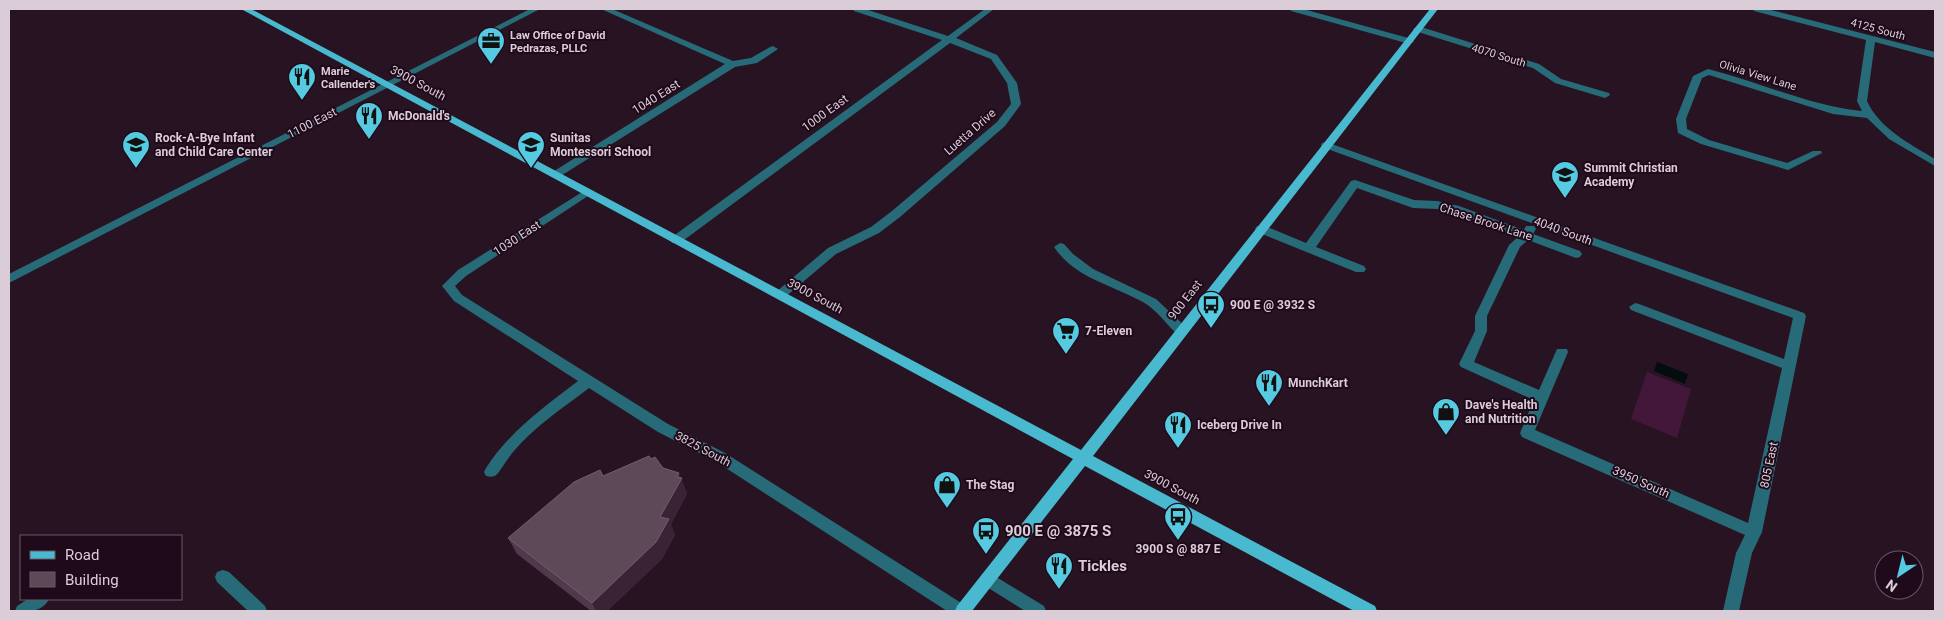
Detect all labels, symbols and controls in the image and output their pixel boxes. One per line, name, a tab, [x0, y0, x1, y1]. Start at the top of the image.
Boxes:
street label: 4125 South	[1849, 16, 1907, 43]
office icon: Law Office of David Pedrazas, PLLC	[476, 26, 506, 65]
place label: Law Office of David Pedrazas, PLLC	[510, 29, 605, 55]
street label: 4070 South	[1470, 41, 1528, 70]
street label: Olivia View Lane	[1718, 58, 1798, 93]
restaurant icon: Marie Callender's	[287, 62, 317, 101]
street label: 3900 South	[388, 62, 448, 104]
place label: Marie Callender's	[321, 65, 376, 91]
street label: 1040 East	[630, 77, 682, 117]
street label: 1000 East	[799, 92, 851, 134]
restaurant icon: McDonald's	[354, 101, 384, 140]
street label: 1100 East	[285, 105, 339, 141]
street label: Luetta Drive	[941, 106, 999, 158]
place label: McDonald's	[388, 109, 450, 123]
school or university icon: Rock-A-Bye Infant and Child Care Center	[121, 130, 151, 169]
school or university icon: Sunitas Montessori School	[516, 130, 546, 169]
place label: Rock-A-Bye Infant and Child Care Center	[155, 131, 273, 159]
place label: Sunitas Montessori School	[550, 131, 651, 159]
school or university icon: Summit Christian Academy	[1550, 160, 1580, 199]
place label: Summit Christian Academy	[1584, 161, 1678, 189]
street label: Chase Brook Lane	[1438, 200, 1534, 244]
street label: 4040 South	[1532, 214, 1594, 248]
street label: 1030 East	[491, 218, 543, 258]
street label: 3900 South	[785, 275, 845, 317]
street label: 900 East	[1165, 277, 1205, 323]
bus stop icon: 900 E @ 3932 S	[1196, 290, 1226, 329]
place label: 900 E @ 3932 S	[1230, 298, 1315, 312]
supermarket icon: 7-Eleven	[1051, 316, 1081, 355]
place label: 7-Eleven	[1085, 324, 1132, 338]
restaurant icon: MunchKart	[1254, 368, 1284, 407]
place label: MunchKart	[1288, 376, 1348, 390]
shop icon: Dave's Health and Nutrition	[1431, 397, 1461, 436]
place label: Dave's Health and Nutrition	[1465, 398, 1538, 426]
restaurant icon: Iceberg Drive In	[1163, 410, 1193, 449]
place label: Iceberg Drive In	[1197, 418, 1282, 432]
street label: 3825 South	[673, 428, 733, 470]
street label: 805 East	[1757, 441, 1781, 489]
street label: 3950 South	[1610, 463, 1672, 501]
street label: 3900 South	[1142, 466, 1202, 508]
shop icon: The Stag	[932, 470, 962, 509]
place label: The Stag	[966, 478, 1014, 492]
bus stop icon: 3900 S @ 887 E	[1163, 502, 1193, 541]
bus stop icon: 900 E @ 3875 S	[971, 516, 1001, 555]
place label: 900 E @ 3875 S	[1005, 522, 1111, 540]
legend	[20, 535, 182, 600]
place label: 3900 S @ 887 E	[1135, 542, 1221, 556]
text: Road	[65, 546, 99, 564]
north arrow	[1874, 550, 1924, 600]
restaurant icon: Tickles	[1044, 551, 1074, 590]
place label: Tickles	[1078, 557, 1127, 575]
text: Building	[65, 571, 119, 589]
text: N	[1883, 576, 1900, 595]

